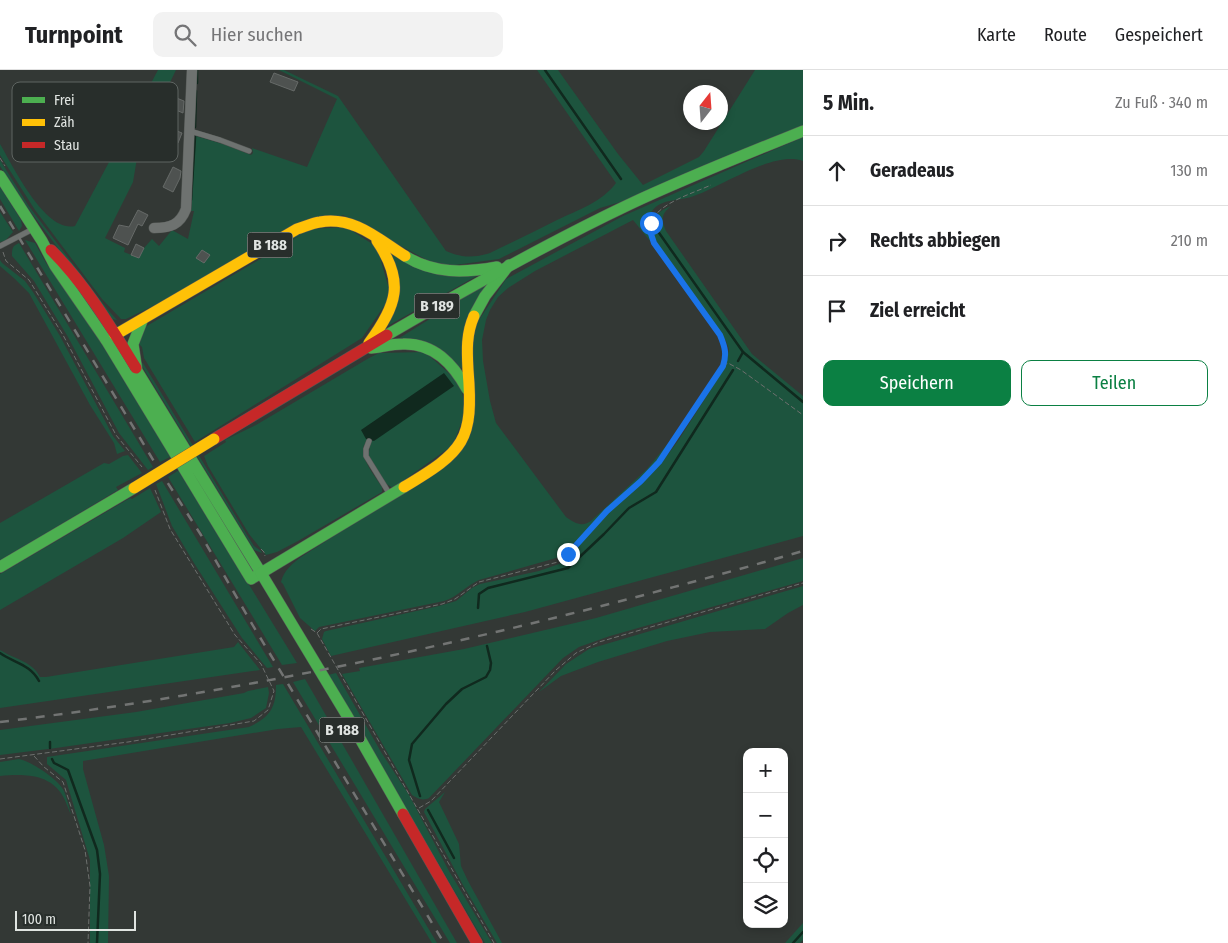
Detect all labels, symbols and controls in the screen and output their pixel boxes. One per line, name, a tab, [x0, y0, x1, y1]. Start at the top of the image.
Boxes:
search box	[153, 12, 503, 57]
text: Turnpoint	[25, 21, 123, 49]
icon: search	[171, 21, 199, 49]
text: Hier suchen	[211, 23, 303, 46]
text: Karte	[977, 24, 1016, 46]
text: Route	[1044, 24, 1087, 46]
text: Gespeichert	[1115, 24, 1203, 46]
legend	[12, 82, 178, 162]
north arrow	[683, 85, 728, 130]
text: 5 Min.	[823, 90, 874, 116]
text: Frei	[54, 92, 75, 109]
text: Zu Fuß · 340 m	[1115, 93, 1208, 112]
text: Zäh	[54, 114, 75, 131]
text: Stau	[54, 137, 80, 154]
icon: ahead	[823, 157, 851, 185]
text: Geradeaus	[870, 159, 954, 182]
text: 130 m	[1170, 161, 1208, 180]
route start	[640, 212, 663, 235]
icon: right	[823, 227, 851, 255]
text: Rechts abbiegen	[870, 229, 1000, 252]
text: 210 m	[1171, 231, 1208, 250]
road number: B 188	[248, 232, 292, 258]
road number: B 189	[414, 294, 460, 318]
icon: arrive	[823, 297, 851, 325]
text: Ziel erreicht	[870, 299, 966, 322]
button: Speichern	[823, 360, 1011, 406]
button: Teilen	[1021, 360, 1208, 406]
route end	[557, 543, 580, 566]
road number: B 188	[320, 718, 364, 742]
map controls	[743, 748, 788, 928]
button: +	[743, 748, 788, 793]
button: −	[743, 793, 788, 838]
button: locate	[743, 838, 788, 883]
button: layers	[743, 883, 788, 928]
scale bar	[15, 908, 136, 931]
text: 100 m	[22, 911, 56, 928]

